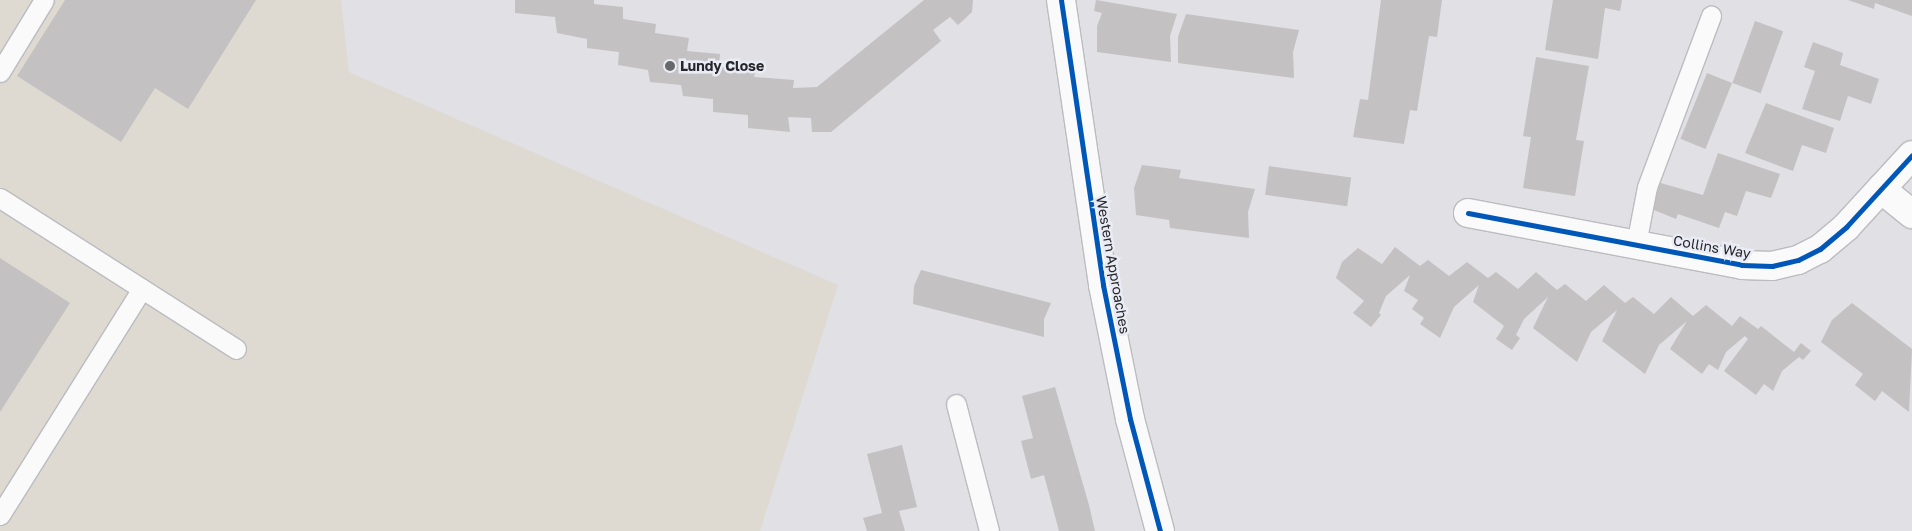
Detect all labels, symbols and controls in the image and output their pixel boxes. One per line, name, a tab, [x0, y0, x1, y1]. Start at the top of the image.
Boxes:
place label: Lundy Close	[680, 58, 764, 74]
marker: Lundy Close	[664, 60, 676, 72]
street label: Western Approaches	[1093, 195, 1133, 335]
street label: Collins Way	[1672, 232, 1752, 262]

